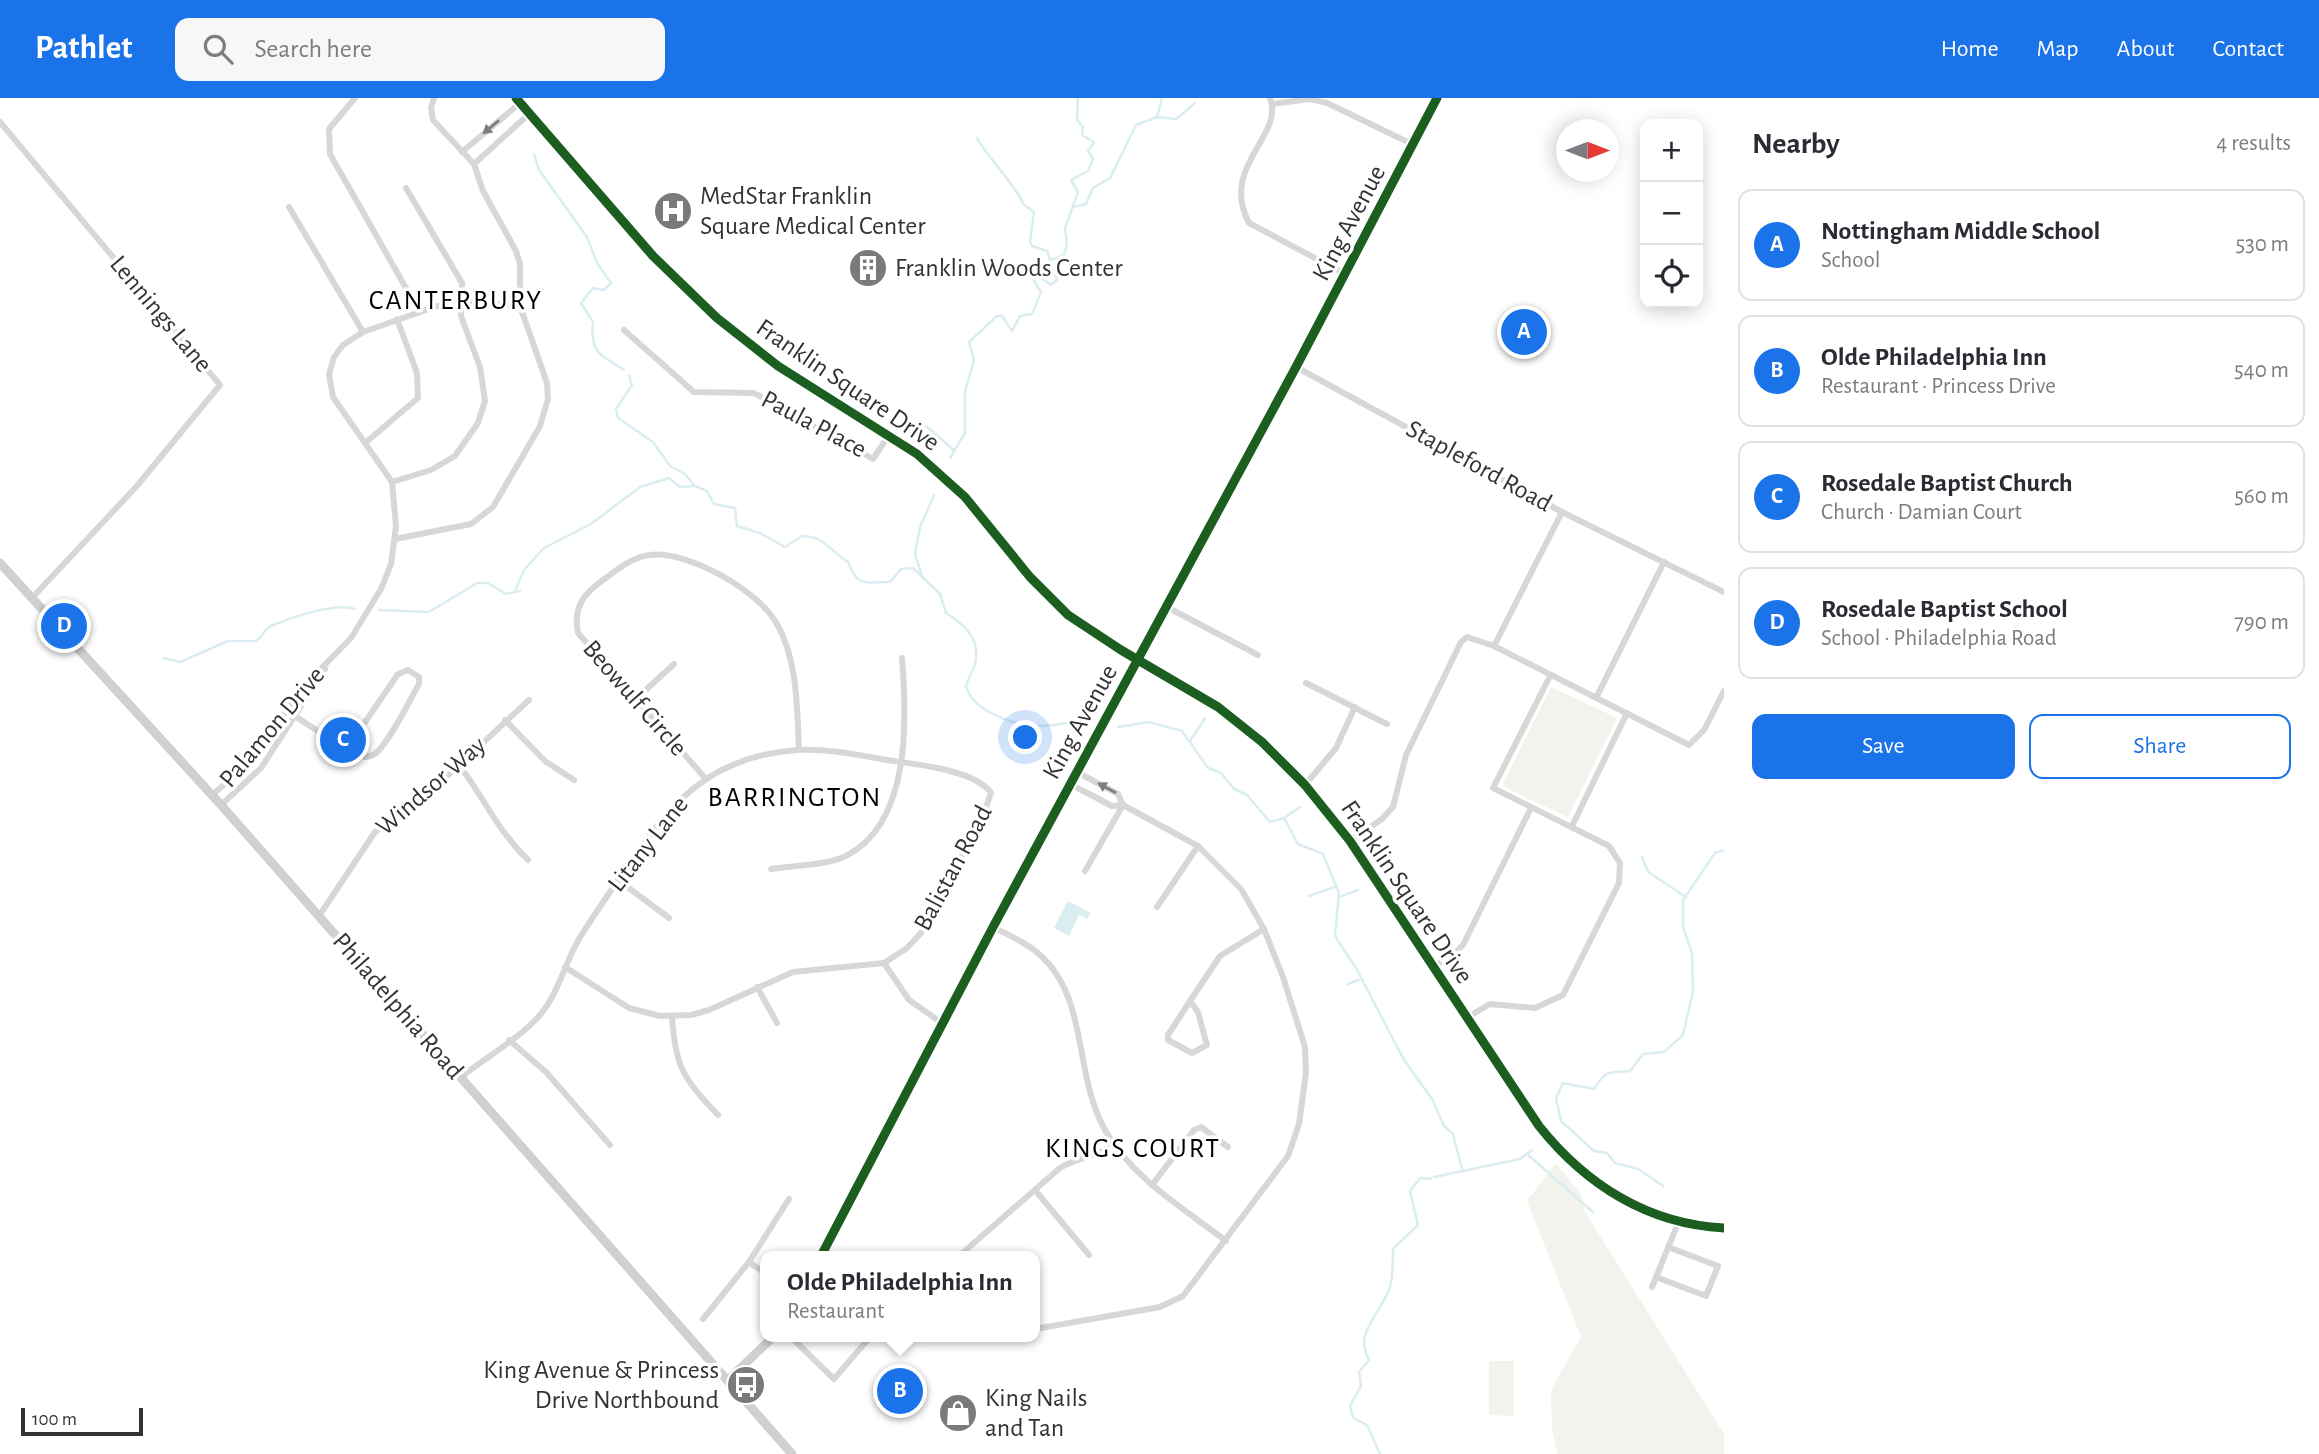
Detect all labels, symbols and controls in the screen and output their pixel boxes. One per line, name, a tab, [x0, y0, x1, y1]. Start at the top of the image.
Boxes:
search box	[175, 18, 665, 81]
icon: search	[199, 30, 237, 68]
text: Pathlet	[35, 32, 133, 65]
text: Search here	[255, 36, 372, 62]
text: Home	[1941, 37, 1999, 61]
text: Map	[2037, 37, 2079, 61]
text: About	[2117, 37, 2174, 61]
text: Contact	[2212, 37, 2284, 61]
north arrow	[1556, 119, 1619, 182]
map controls	[1640, 119, 1703, 308]
button: +	[1640, 119, 1703, 182]
one-way arrow	[483, 120, 501, 135]
text: Nearby	[1752, 129, 1840, 159]
text: 4 results	[2216, 132, 2291, 155]
street label: King Avenue	[1308, 161, 1390, 285]
button: −	[1640, 182, 1703, 245]
place label: MedStar Franklin Square Medical Center	[700, 183, 926, 239]
hospital icon: MedStar Franklin Square Medical Center	[652, 190, 694, 232]
text: Nottingham Middle School	[1821, 218, 2100, 244]
text: A	[1770, 233, 1784, 256]
text: 530 m	[2236, 233, 2289, 256]
button: locate	[1640, 245, 1703, 308]
building icon: Franklin Woods Center	[847, 247, 889, 289]
text: School	[1821, 249, 1880, 272]
street label: Lennings Lane	[105, 251, 217, 377]
place label: Franklin Woods Center	[895, 255, 1123, 281]
district label: CANTERBURY	[369, 287, 543, 315]
pin: A	[1501, 306, 1547, 358]
street label: Franklin Square Drive	[752, 314, 944, 456]
text: Olde Philadelphia Inn	[1821, 344, 2047, 370]
text: B	[1770, 359, 1784, 382]
text: 540 m	[2234, 359, 2289, 382]
text: Restaurant · Princess Drive	[1821, 375, 2056, 398]
street label: Paula Place	[757, 386, 871, 462]
street label: Stapleford Road	[1402, 415, 1556, 517]
text: Rosedale Baptist Church	[1821, 470, 2073, 496]
text: C	[1771, 485, 1783, 508]
text: 560 m	[2234, 485, 2289, 508]
text: Church · Damian Court	[1821, 501, 2022, 524]
text: Rosedale Baptist School	[1821, 596, 2068, 622]
pin: D	[41, 600, 87, 652]
text: D	[1769, 611, 1785, 634]
text: 790 m	[2234, 611, 2289, 634]
text: School · Philadelphia Road	[1821, 627, 2057, 650]
street label: Beowulf Circle	[578, 635, 692, 761]
street label: King Avenue	[1038, 660, 1122, 784]
street label: Palamon Drive	[214, 662, 330, 792]
pin: C	[320, 714, 366, 766]
button: Save	[1752, 714, 2015, 779]
button: Share	[2029, 714, 2291, 779]
your location	[1008, 720, 1042, 754]
street label: Windsor Way	[371, 732, 491, 840]
one-way arrow	[1097, 782, 1116, 794]
district label: BARRINGTON	[708, 784, 882, 812]
street label: Litany Lane	[603, 791, 693, 897]
street label: Franklin Square Drive	[1336, 796, 1478, 988]
street label: Balistan Road	[909, 801, 997, 935]
street label: Philadelphia Road	[328, 928, 468, 1084]
district label: KINGS COURT	[1045, 1135, 1221, 1163]
popup	[760, 1251, 1040, 1342]
text: Olde Philadelphia Inn	[787, 1269, 1013, 1295]
text: Restaurant	[787, 1300, 884, 1323]
place label: King Avenue & Princess Drive Northbound	[483, 1357, 719, 1413]
bus stop icon: King Avenue & Princess Drive Northbound	[725, 1364, 767, 1406]
pin: B	[877, 1365, 923, 1417]
place label: King Nails and Tan	[985, 1385, 1087, 1441]
shop icon: King Nails and Tan	[937, 1392, 979, 1434]
scale bar	[21, 1405, 144, 1437]
text: 100 m	[32, 1410, 77, 1429]

